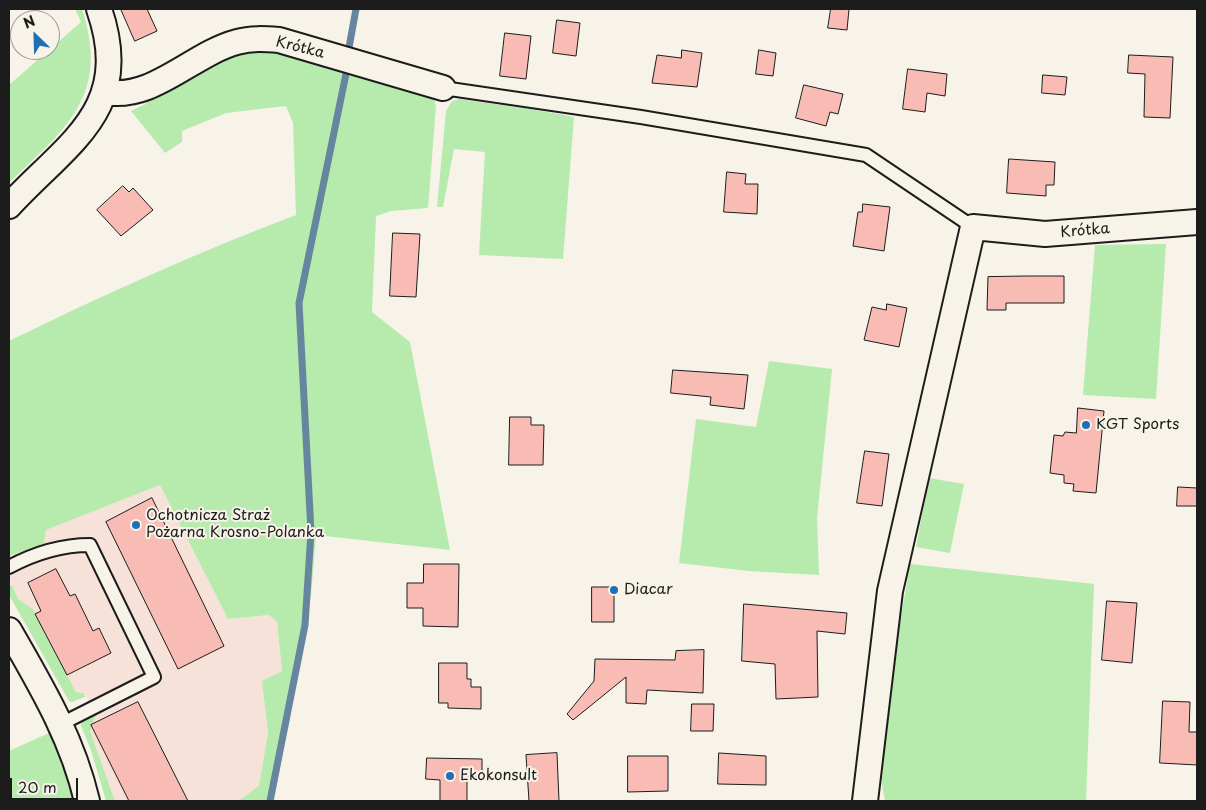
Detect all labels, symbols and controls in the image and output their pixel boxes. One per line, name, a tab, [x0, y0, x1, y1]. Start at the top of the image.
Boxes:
north arrow	[10, 10, 60, 60]
text: N	[20, 10, 38, 34]
street label: Krótka	[274, 33, 326, 63]
street label: Krótka	[1060, 220, 1110, 242]
place label: KGT Sports	[1096, 416, 1179, 434]
marker: KGT Sports	[1080, 419, 1092, 431]
place label: Ochotnicza Straż Pożarna Krosno-Polanka	[146, 507, 324, 542]
marker: Ochotnicza Straż Pożarna Krosno-Polanka	[130, 519, 142, 531]
place label: Diacar	[624, 581, 673, 599]
marker: Diacar	[608, 584, 620, 596]
place label: Ekokonsult	[460, 767, 537, 785]
scale bar	[12, 768, 80, 800]
marker: Ekokonsult	[444, 770, 456, 782]
text: 20 m	[18, 775, 57, 798]

